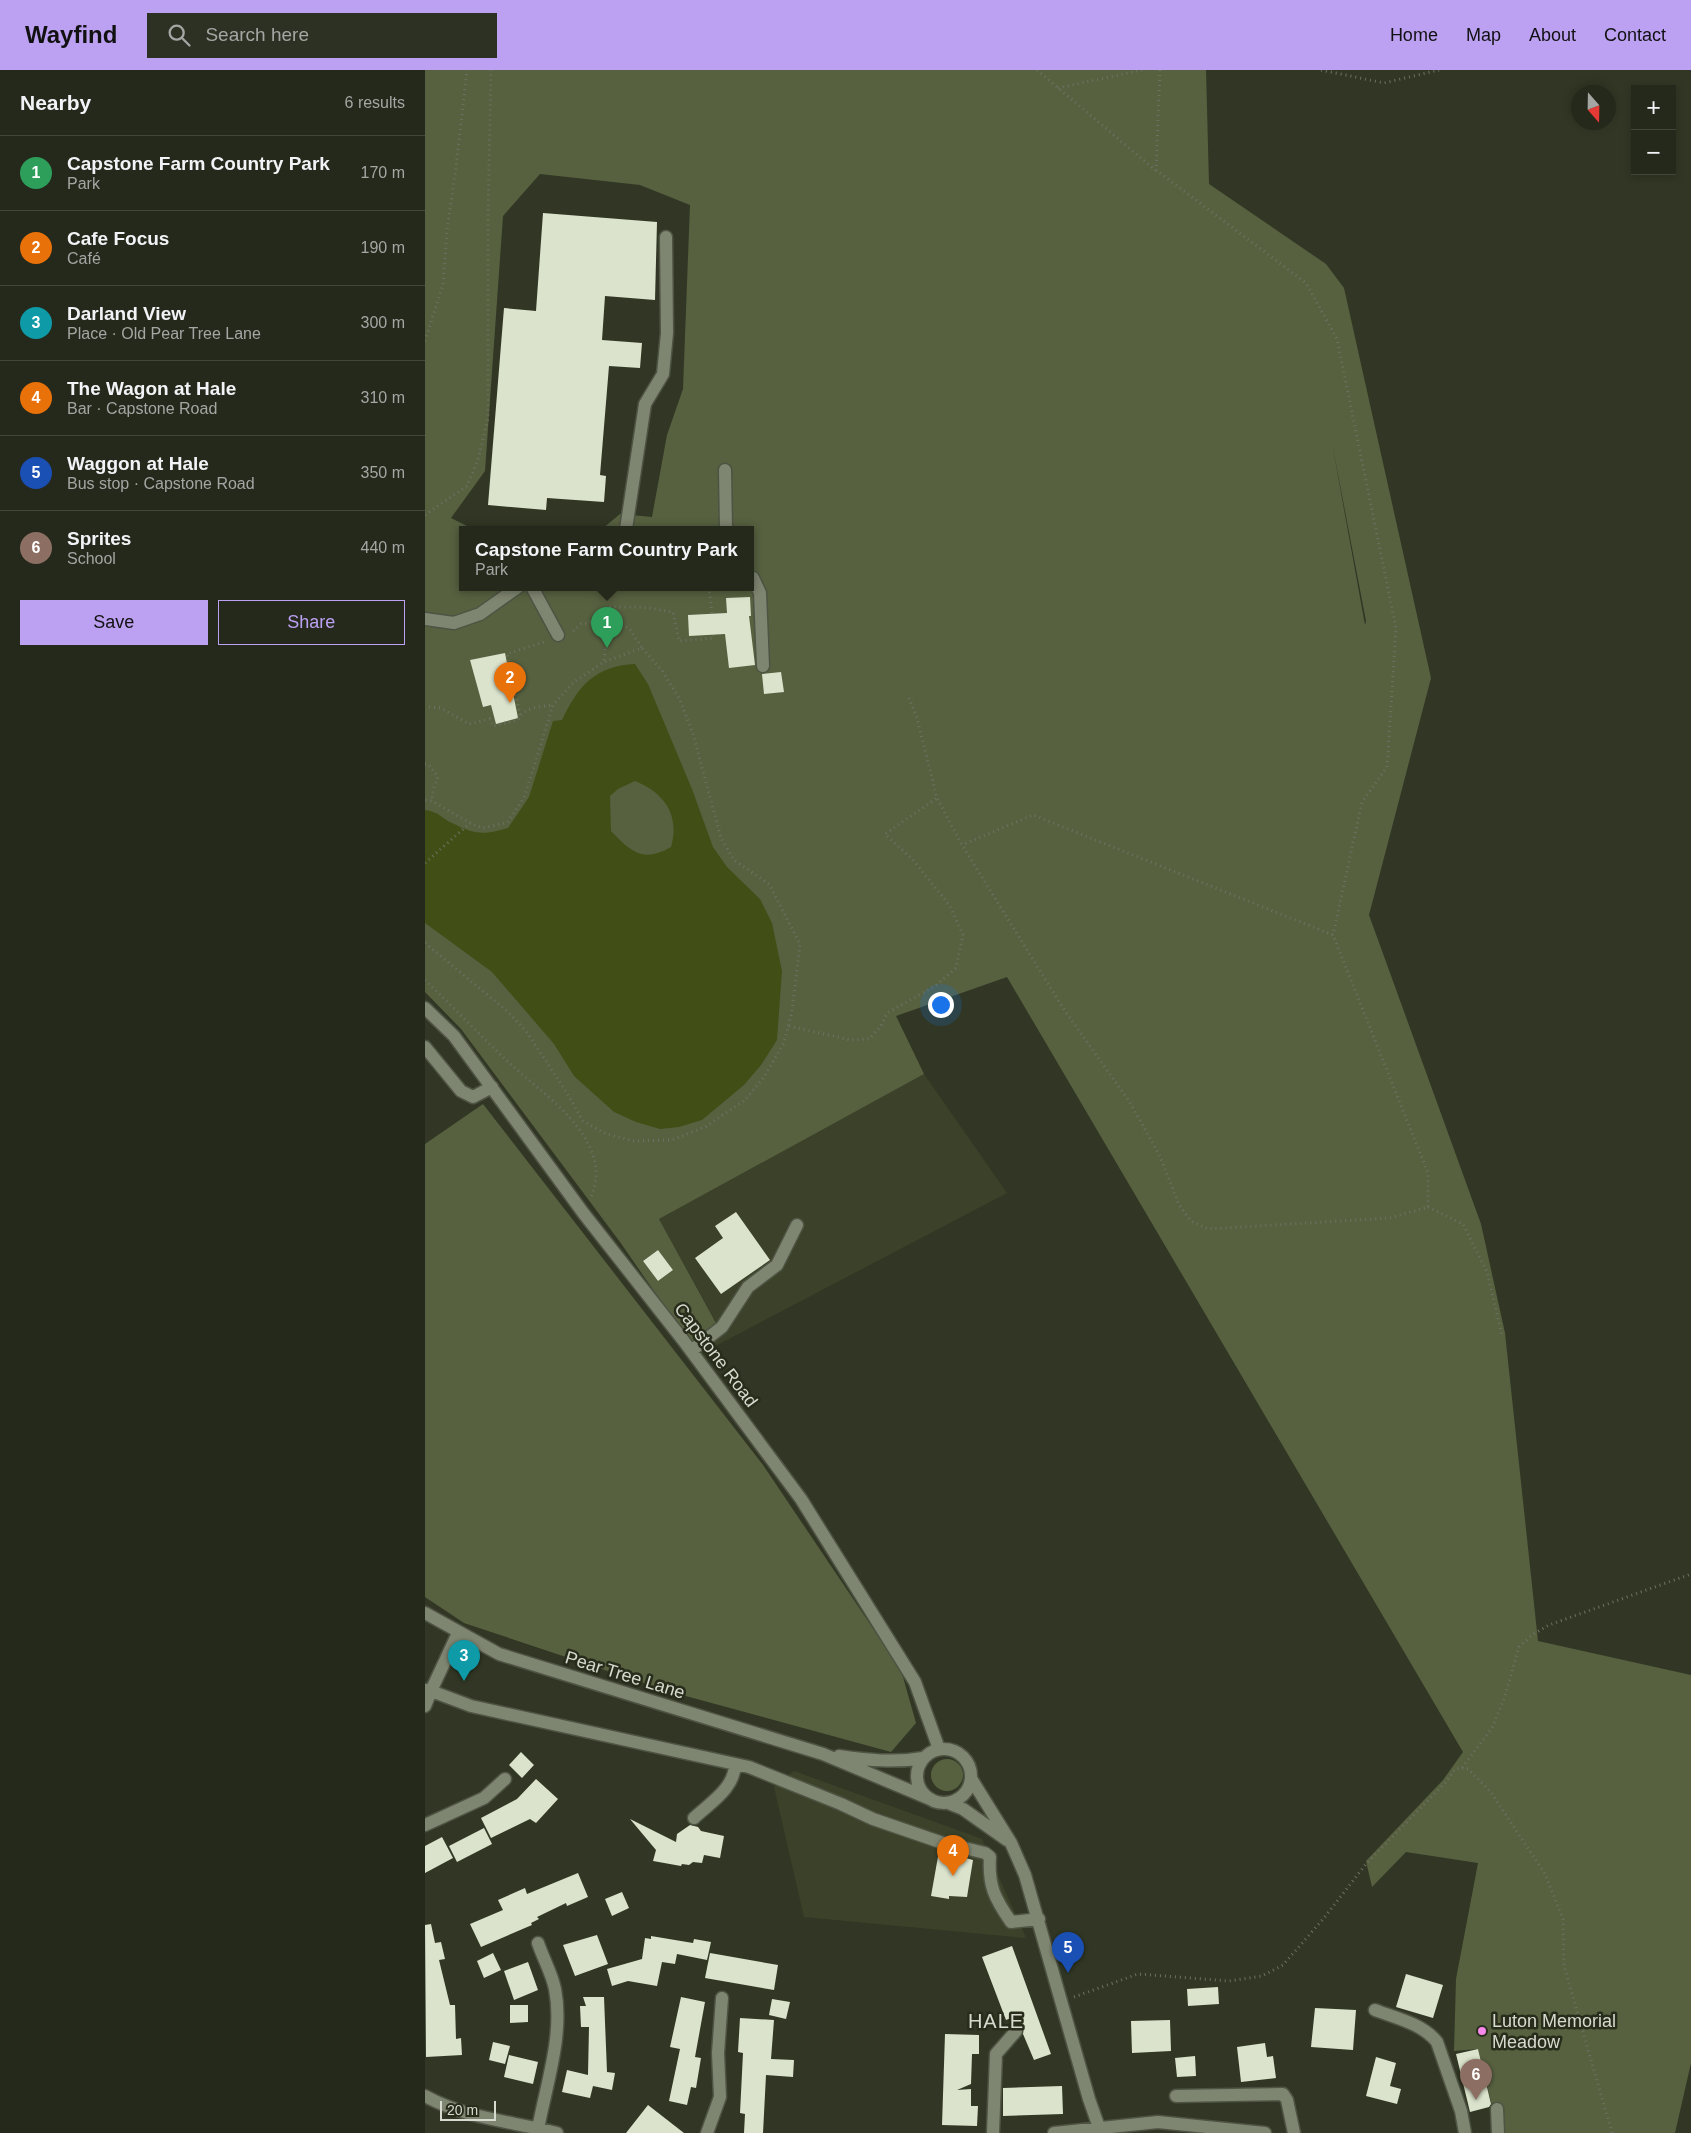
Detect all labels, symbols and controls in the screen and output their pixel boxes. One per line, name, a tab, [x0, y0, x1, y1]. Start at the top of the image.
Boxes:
search box	[147, 13, 497, 58]
text: Wayfind	[25, 21, 117, 48]
icon: search	[165, 21, 193, 49]
text: Search here	[205, 24, 309, 45]
text: Home	[1390, 25, 1438, 45]
text: Map	[1466, 25, 1501, 45]
text: About	[1529, 25, 1576, 45]
text: Contact	[1604, 25, 1666, 45]
north arrow	[1571, 85, 1616, 130]
map controls	[1631, 85, 1676, 175]
button: +	[1631, 85, 1676, 130]
text: Nearby	[20, 91, 91, 114]
text: 6 results	[345, 94, 405, 111]
button: −	[1631, 130, 1676, 175]
text: Capstone Farm Country Park	[67, 153, 330, 174]
text: 1	[32, 164, 40, 181]
text: 170 m	[361, 164, 405, 181]
text: Park	[67, 175, 100, 192]
text: Cafe Focus	[67, 228, 169, 249]
text: 2	[32, 239, 40, 256]
text: 190 m	[361, 239, 405, 256]
text: Café	[67, 250, 101, 267]
text: Darland View	[67, 303, 186, 324]
text: 3	[32, 314, 40, 331]
text: 300 m	[361, 314, 405, 331]
text: Place · Old Pear Tree Lane	[67, 325, 261, 342]
text: The Wagon at Hale	[67, 378, 236, 399]
text: 4	[32, 389, 40, 406]
text: 310 m	[361, 389, 405, 406]
text: Bar · Capstone Road	[67, 400, 217, 417]
text: Waggon at Hale	[67, 453, 209, 474]
text: 5	[32, 464, 40, 481]
text: 350 m	[361, 464, 405, 481]
text: Bus stop · Capstone Road	[67, 475, 255, 492]
popup	[459, 526, 754, 591]
text: Sprites	[67, 528, 131, 549]
text: 6	[32, 539, 40, 556]
text: 440 m	[361, 539, 405, 556]
text: Capstone Farm Country Park	[475, 539, 738, 560]
text: School	[67, 550, 116, 567]
text: Park	[475, 561, 508, 578]
button: Save	[20, 600, 208, 645]
button: Share	[218, 600, 405, 645]
pin: 1	[591, 607, 623, 648]
pin: 2	[494, 662, 526, 703]
your location	[928, 992, 954, 1018]
street label: Capstone Road	[670, 1299, 762, 1411]
pin: 3	[448, 1640, 480, 1681]
street label: Pear Tree Lane	[563, 1647, 687, 1703]
pin: 4	[937, 1835, 969, 1876]
pin: 5	[1052, 1932, 1084, 1973]
district label: HALE	[968, 2010, 1024, 2032]
place label: Luton Memorial Meadow	[1492, 2011, 1616, 2052]
marker: Luton Memorial Meadow	[1476, 2025, 1488, 2037]
pin: 6	[1460, 2059, 1492, 2100]
scale bar	[440, 2098, 496, 2121]
text: 20 m	[447, 2102, 478, 2118]

